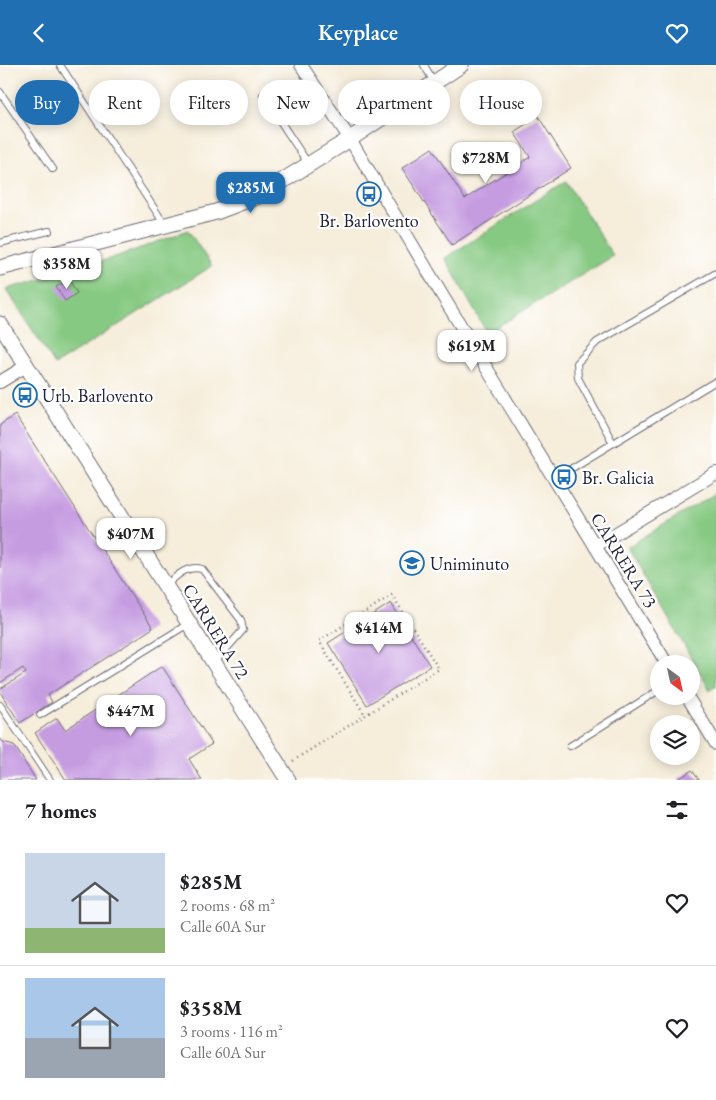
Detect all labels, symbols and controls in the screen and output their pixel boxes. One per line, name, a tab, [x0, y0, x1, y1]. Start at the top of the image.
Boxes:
text: Keyplace	[318, 18, 398, 47]
icon: back	[25, 19, 53, 47]
icon: heart	[663, 19, 691, 47]
chip: Buy	[15, 80, 79, 125]
chip: Rent	[89, 80, 160, 125]
chip: Filters	[170, 80, 248, 125]
chip: New	[258, 80, 328, 125]
chip: Apartment	[338, 80, 450, 125]
chip: House	[460, 80, 542, 125]
pin: $728M	[451, 141, 521, 184]
text: $728M	[462, 147, 510, 168]
pin: $285M	[216, 171, 286, 214]
text: $285M	[227, 177, 275, 198]
bus stop icon: Br. Barlovento	[356, 181, 382, 207]
place label: Br. Barlovento	[319, 209, 419, 232]
pin: $358M	[32, 247, 102, 290]
text: $358M	[43, 253, 91, 274]
pin: $619M	[437, 329, 507, 372]
text: $619M	[448, 335, 496, 356]
bus stop icon: Urb. Barlovento	[12, 382, 38, 408]
place label: Urb. Barlovento	[42, 384, 153, 407]
bus stop icon: Br. Galicia	[551, 464, 577, 490]
place label: Br. Galicia	[582, 466, 655, 489]
street label: CARRERA 73	[586, 508, 662, 612]
pin: $407M	[96, 517, 166, 560]
text: $407M	[107, 523, 155, 544]
school or university icon: Uniminuto	[399, 550, 425, 576]
place label: Uniminuto	[430, 552, 509, 575]
street label: CARRERA 72	[178, 579, 255, 683]
pin: $414M	[344, 611, 414, 654]
text: $414M	[355, 617, 403, 638]
north arrow	[650, 655, 700, 705]
map controls	[650, 655, 700, 765]
pin: $447M	[96, 695, 166, 737]
text: $447M	[107, 700, 155, 721]
button: layers	[650, 715, 700, 765]
icon: filters	[663, 796, 691, 824]
text: 7 homes	[25, 797, 97, 824]
text: $285M	[180, 868, 242, 895]
icon: home	[65, 873, 125, 933]
icon: heart	[663, 889, 691, 917]
text: 2 rooms · 68 m²	[180, 895, 275, 916]
text: Calle 60A Sur	[180, 916, 266, 937]
text: $358M	[180, 994, 242, 1021]
icon: home	[65, 998, 125, 1058]
icon: heart	[663, 1014, 691, 1042]
text: 3 rooms · 116 m²	[180, 1021, 283, 1042]
text: Calle 60A Sur	[180, 1042, 266, 1063]

